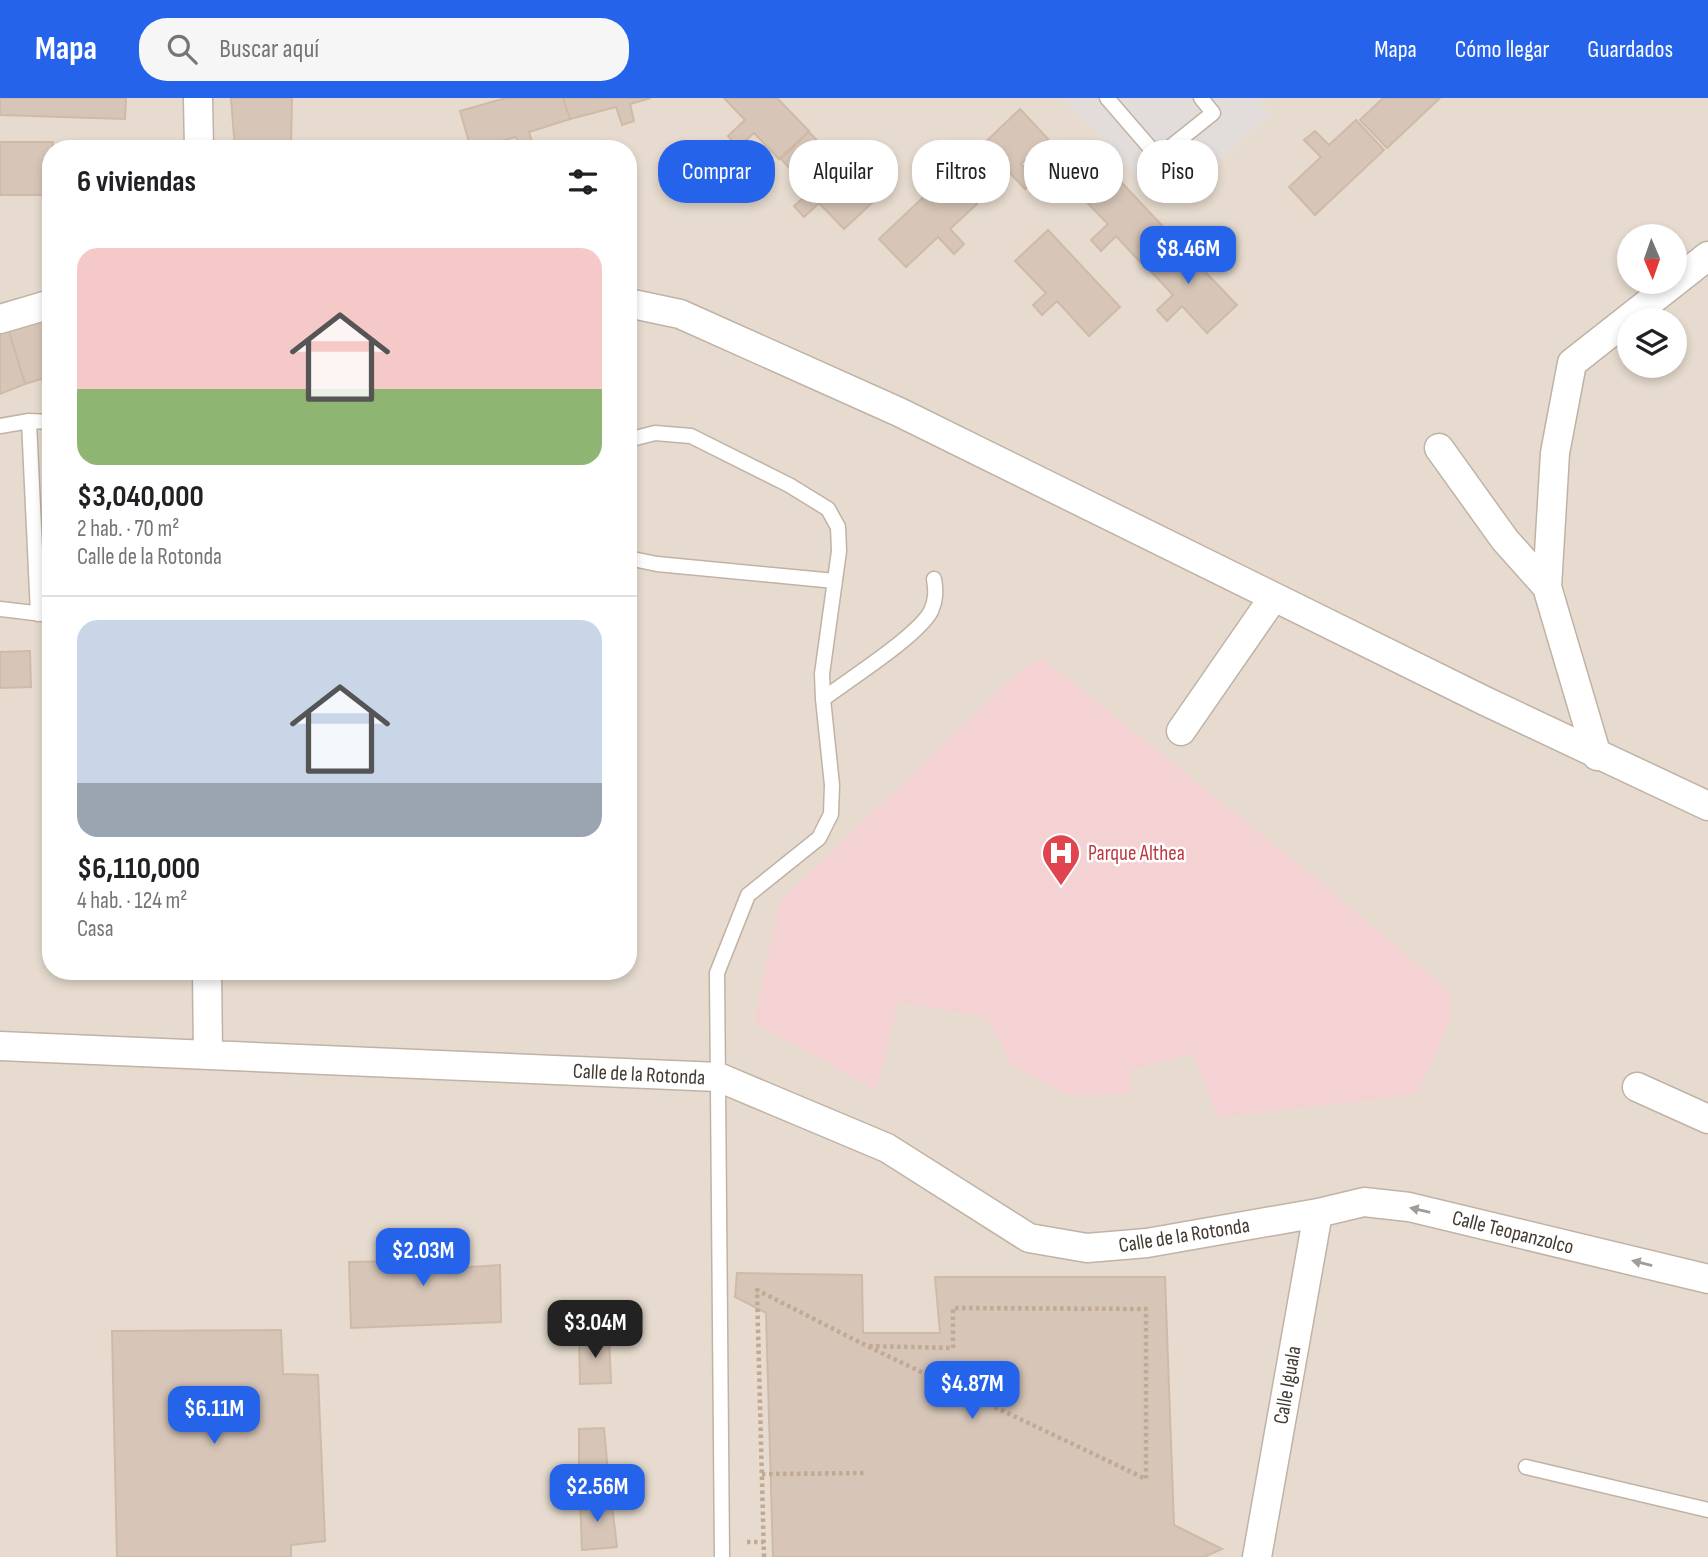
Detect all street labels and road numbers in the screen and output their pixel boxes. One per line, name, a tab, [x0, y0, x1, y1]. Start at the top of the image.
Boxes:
street label: Calle de la Rotonda	[572, 1059, 706, 1090]
street label: Calle Teopanzolco	[1449, 1205, 1576, 1260]
street label: Calle de la Rotonda	[1117, 1213, 1251, 1258]
street label: Calle Iguala	[1268, 1344, 1307, 1426]

